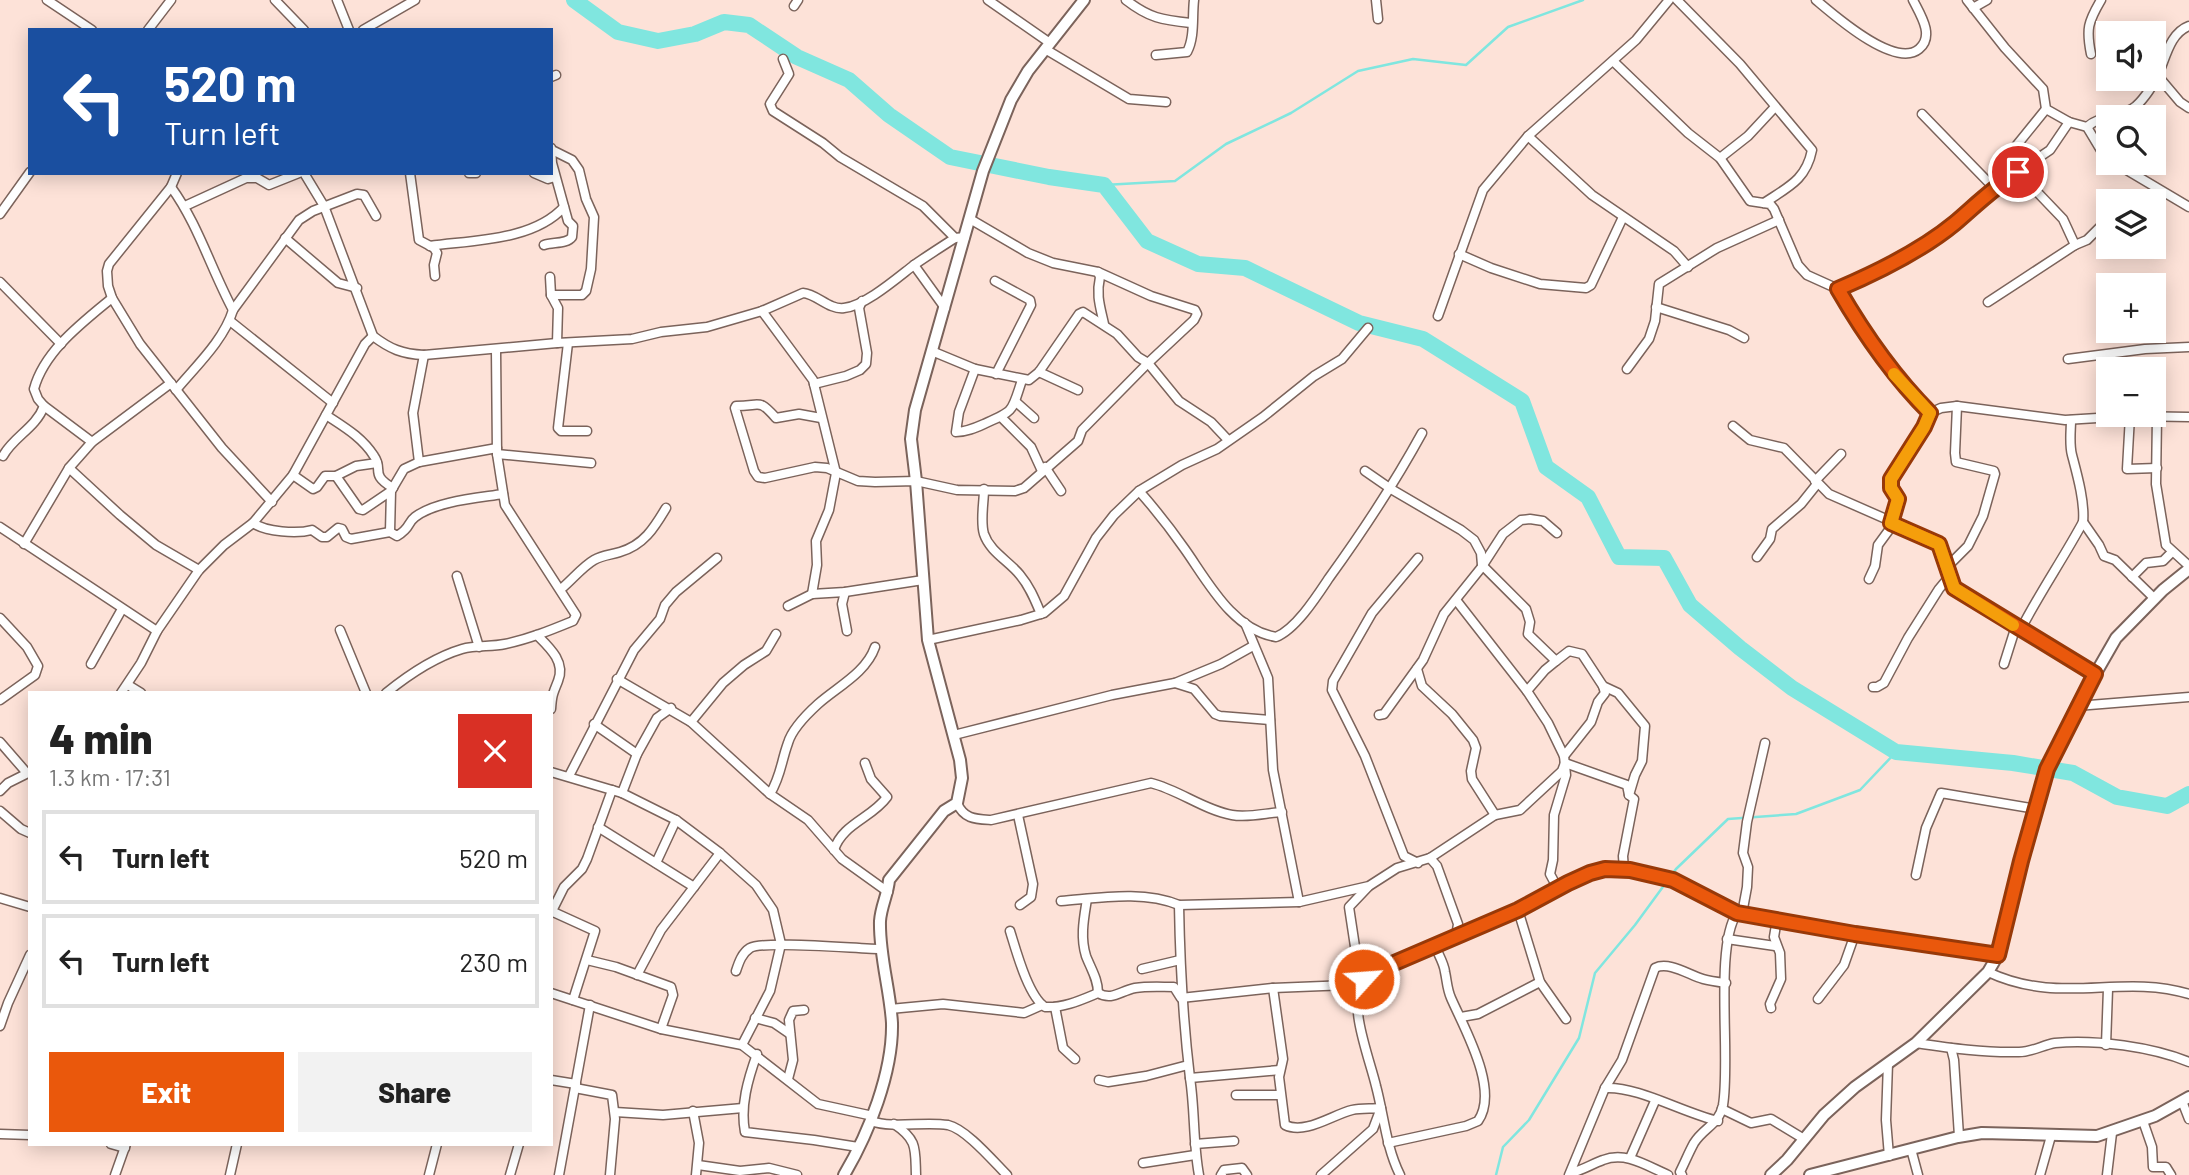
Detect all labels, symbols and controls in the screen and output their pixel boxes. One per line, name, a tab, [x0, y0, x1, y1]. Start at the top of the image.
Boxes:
map controls	[2096, 21, 2166, 427]
button: sound	[2096, 21, 2166, 91]
text: 520 m	[164, 53, 297, 112]
icon: left	[49, 56, 140, 147]
button: search	[2096, 105, 2166, 175]
text: Turn left	[164, 113, 281, 151]
pin	[1988, 142, 2048, 202]
icon: arrive	[1999, 153, 2037, 191]
button: layers	[2096, 189, 2166, 259]
button: +	[2096, 273, 2166, 343]
button: −	[2096, 357, 2166, 427]
text: 4 min	[49, 712, 153, 762]
button: close	[458, 714, 532, 788]
text: 1.3 km · 17:31	[49, 763, 171, 791]
icon: left	[53, 838, 91, 876]
text: Turn left	[112, 842, 210, 873]
text: 520 m	[459, 842, 528, 873]
icon: left	[53, 942, 91, 980]
position arrow	[1327, 942, 1401, 1016]
text: Turn left	[112, 946, 210, 977]
text: 230 m	[459, 946, 528, 977]
button: Exit	[49, 1052, 284, 1132]
button: Share	[298, 1052, 532, 1132]

